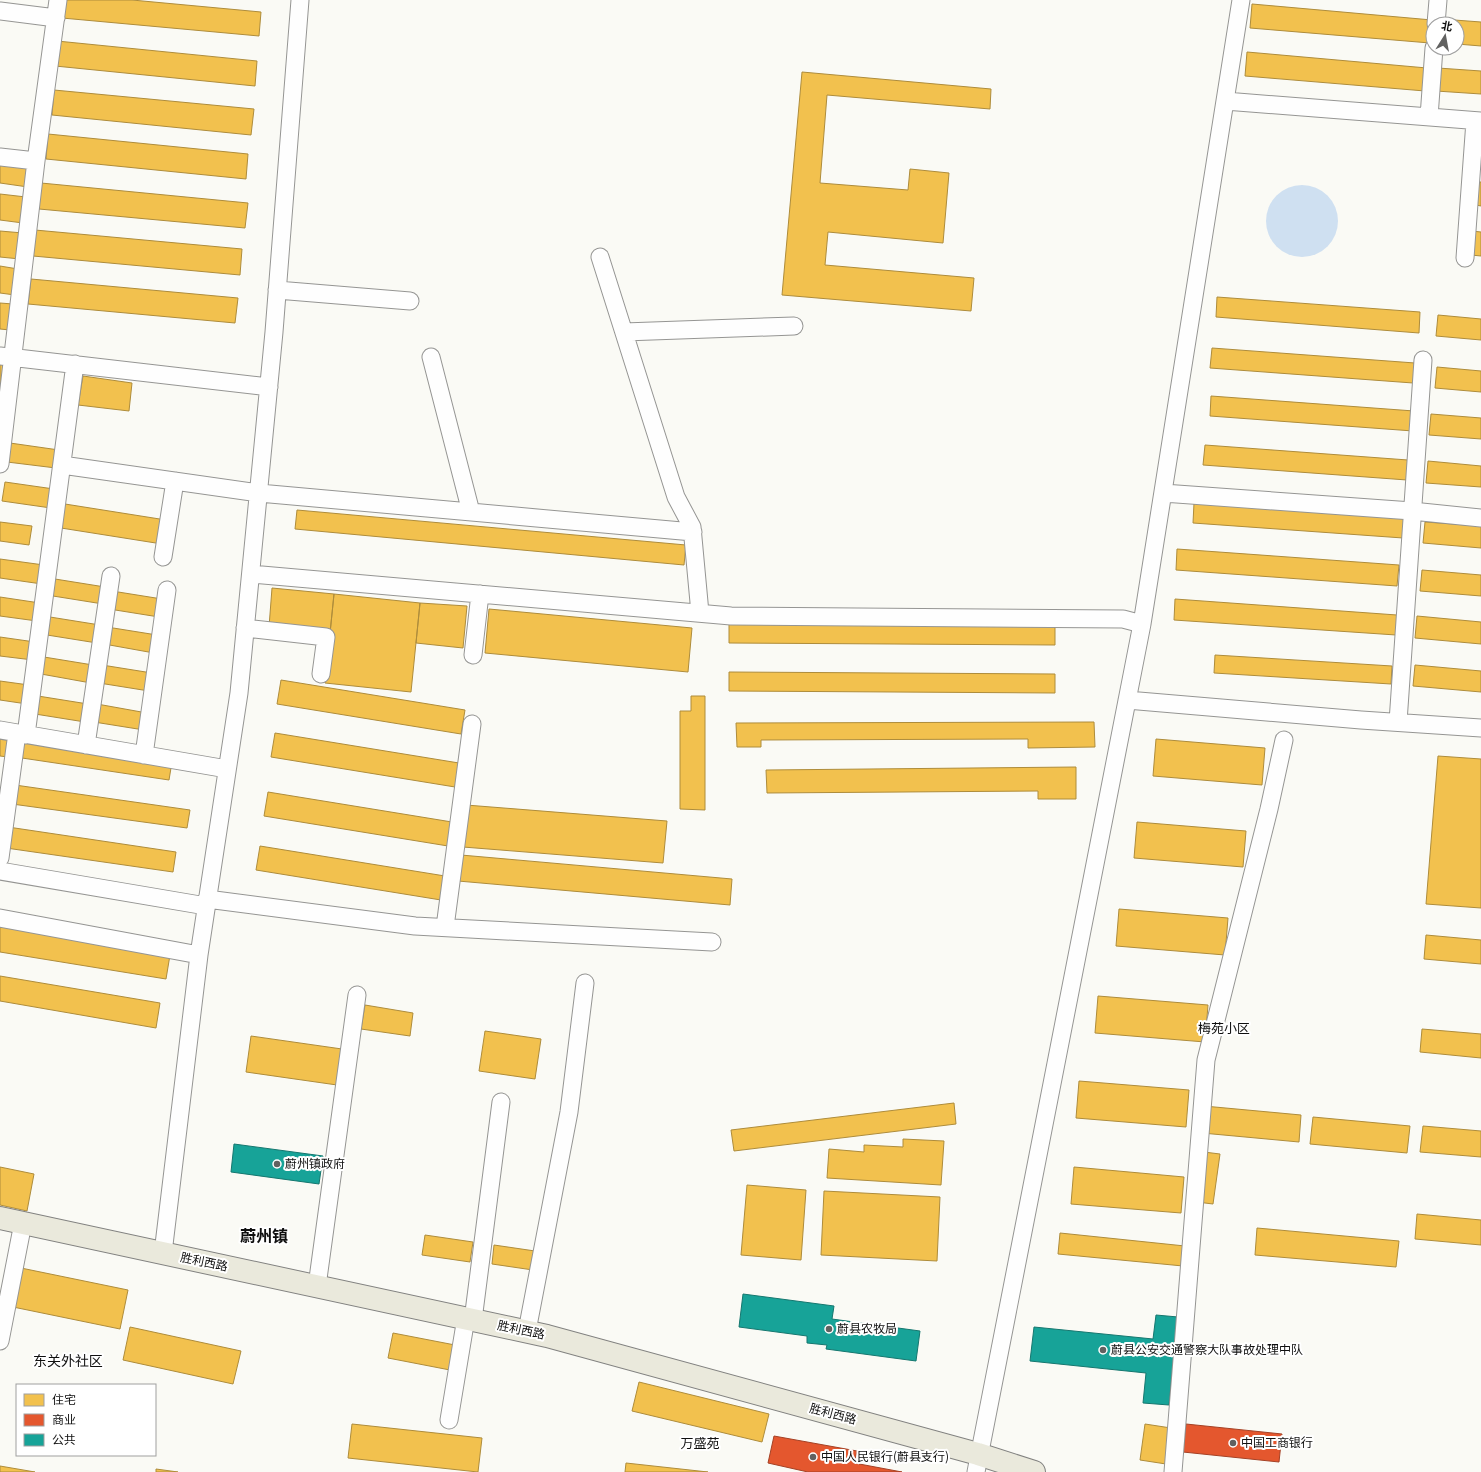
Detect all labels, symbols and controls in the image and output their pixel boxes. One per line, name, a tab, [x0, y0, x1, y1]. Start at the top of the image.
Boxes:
north arrow	[1425, 16, 1465, 56]
text: 北	[1440, 16, 1454, 34]
district label: 梅苑小区	[1198, 1018, 1250, 1037]
place label: 蔚州镇政府	[285, 1154, 345, 1171]
marker: 蔚州镇政府	[272, 1159, 282, 1169]
district label: 蔚州镇	[240, 1223, 288, 1247]
street label: 胜利西路	[179, 1247, 230, 1274]
street label: 胜利西路	[496, 1315, 547, 1342]
place label: 蔚县农牧局	[837, 1319, 897, 1336]
marker: 蔚县农牧局	[824, 1324, 834, 1334]
place label: 蔚县公安交通警察大队事故处理中队	[1111, 1340, 1303, 1357]
marker: 蔚县公安交通警察大队事故处理中队	[1098, 1345, 1108, 1355]
district label: 东关外社区	[33, 1350, 103, 1370]
legend	[16, 1384, 156, 1456]
text: 住宅	[52, 1390, 76, 1407]
street label: 胜利西路	[808, 1398, 859, 1427]
text: 商业	[52, 1410, 76, 1427]
text: 公共	[52, 1430, 76, 1447]
district label: 万盛苑	[680, 1433, 720, 1452]
place label: 中国工商银行	[1241, 1433, 1313, 1450]
marker: 中国工商银行	[1228, 1438, 1238, 1448]
place label: 中国人民银行(蔚县支行)	[821, 1447, 949, 1464]
marker: 中国人民银行(蔚县支行)	[808, 1452, 818, 1462]

